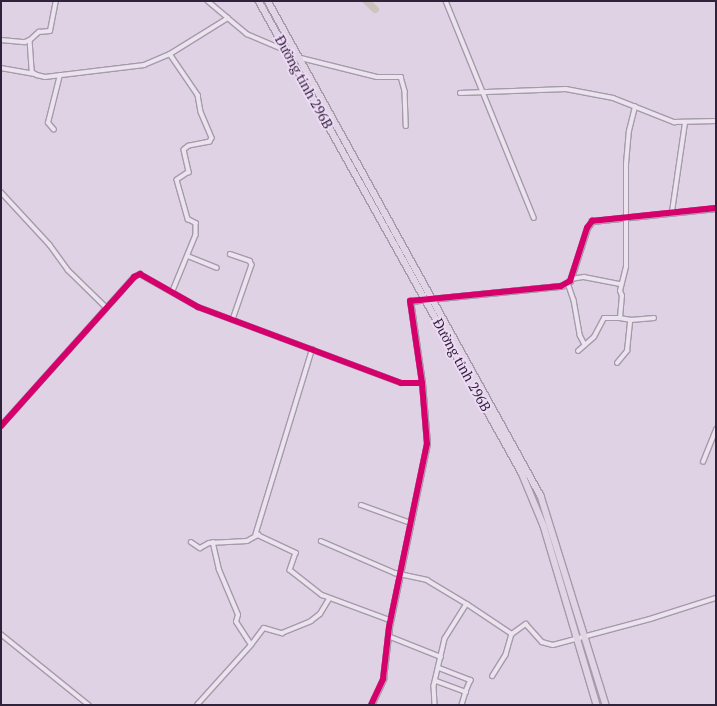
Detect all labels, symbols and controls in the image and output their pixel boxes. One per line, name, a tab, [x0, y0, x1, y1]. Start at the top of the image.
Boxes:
street label: Đường tỉnh 296B	[271, 32, 337, 132]
street label: Đường tỉnh 296B	[429, 315, 495, 415]

